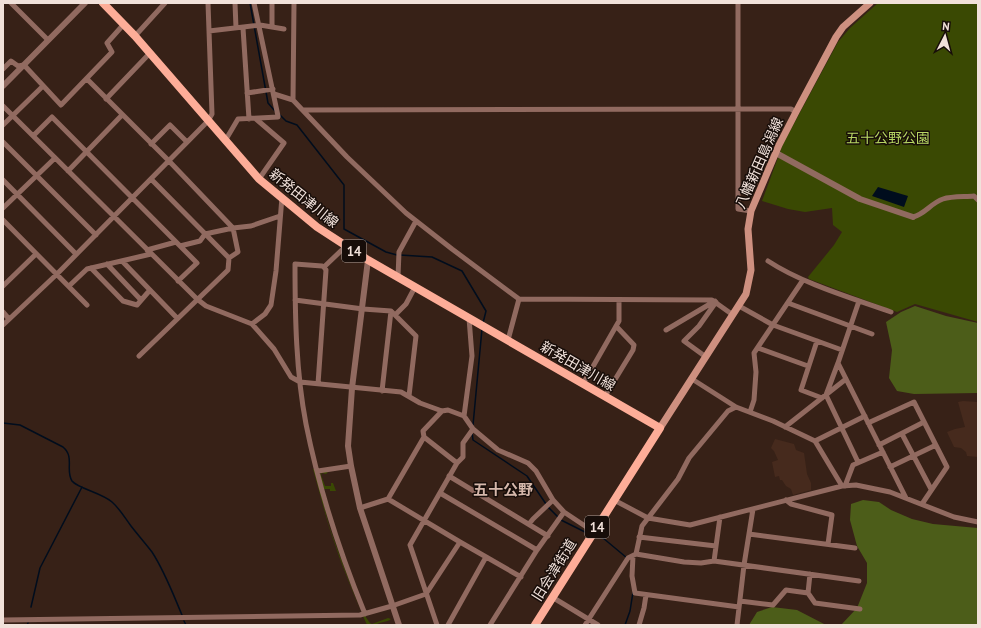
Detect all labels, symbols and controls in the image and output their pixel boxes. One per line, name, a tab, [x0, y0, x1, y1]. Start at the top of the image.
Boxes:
north arrow	[925, 16, 965, 56]
text: N	[942, 19, 950, 33]
street label: 八幡新田島潟線	[731, 115, 787, 211]
park label: 五十公野公園	[846, 129, 930, 147]
street label: 新発田津川線	[266, 165, 342, 231]
road number: 14	[342, 240, 366, 262]
street label: 新発田津川線	[537, 337, 619, 395]
district label: 五十公野	[473, 480, 533, 499]
road number: 14	[585, 516, 609, 538]
street label: 旧会津街道	[528, 536, 580, 604]

